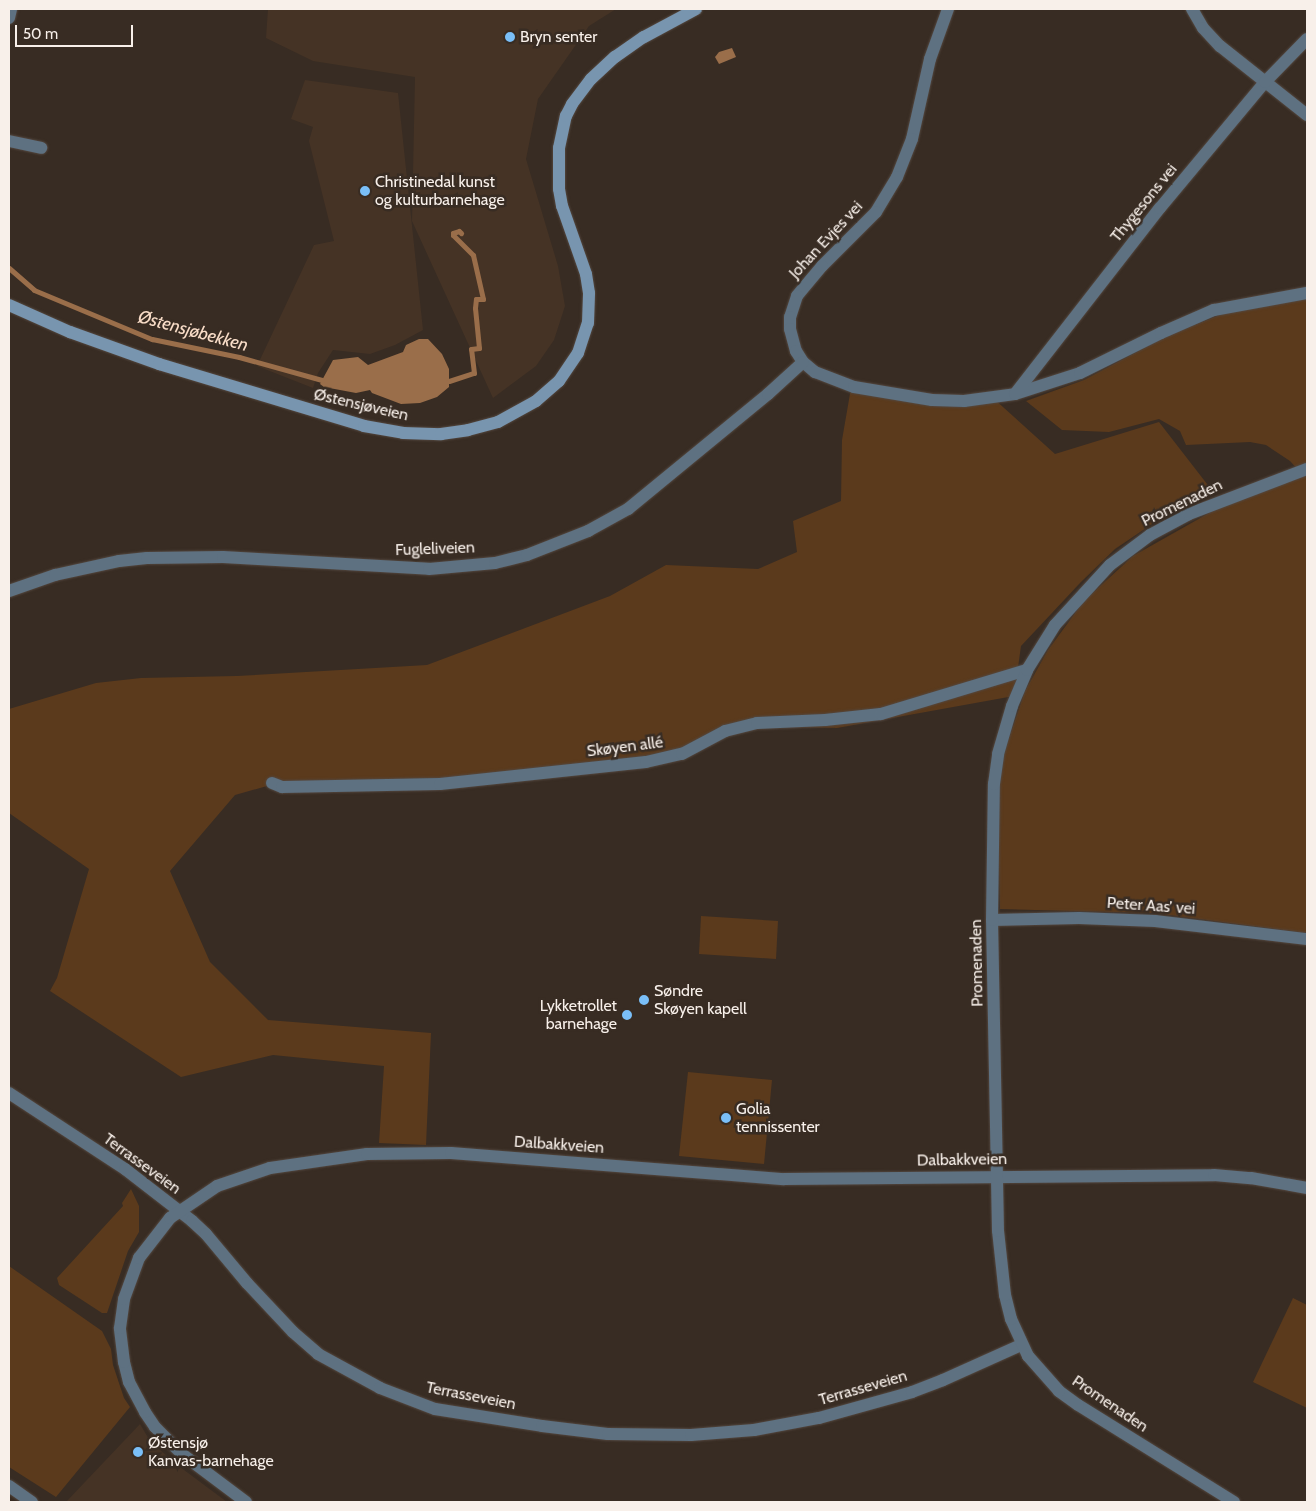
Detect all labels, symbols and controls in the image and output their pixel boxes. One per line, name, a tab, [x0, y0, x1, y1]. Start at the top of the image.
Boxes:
scale bar	[18, 15, 135, 47]
text: 50 m	[23, 25, 58, 43]
place label: Bryn senter	[520, 27, 597, 47]
marker: Bryn senter	[504, 31, 516, 43]
street label: Thygesons vei	[1107, 160, 1181, 246]
place label: Christinedal kunst og kulturbarnehage	[375, 172, 505, 210]
marker: Christinedal kunst og kulturbarnehage	[359, 185, 371, 197]
street label: Johan Evjes vei	[785, 197, 867, 283]
water label: Østensjøbekken	[136, 306, 250, 356]
street label: Østensjøveien	[312, 385, 410, 425]
street label: Promenaden	[1138, 475, 1226, 531]
street label: Fugleliveien	[395, 538, 475, 560]
street label: Skøyen allé	[586, 733, 664, 761]
street label: Peter Aas’ vei	[1106, 893, 1196, 919]
street label: Promenaden	[967, 919, 987, 1007]
place label: Søndre Skøyen kapell	[654, 981, 747, 1019]
marker: Søndre Skøyen kapell	[638, 994, 650, 1006]
place label: Lykketrollet barnehage	[540, 996, 617, 1034]
marker: Lykketrollet barnehage	[621, 1009, 633, 1021]
place label: Golia tennissenter	[736, 1099, 820, 1137]
marker: Golia tennissenter	[720, 1112, 732, 1124]
street label: Terrasseveien	[100, 1130, 184, 1198]
street label: Dalbakkveien	[513, 1132, 605, 1158]
street label: Dalbakkveien	[917, 1150, 1007, 1170]
street label: Terrasseveien	[817, 1366, 909, 1410]
street label: Promenaden	[1068, 1372, 1152, 1436]
street label: Terrasseveien	[425, 1378, 517, 1414]
place label: Østensjø Kanvas-barnehage	[148, 1433, 274, 1471]
marker: Østensjø Kanvas-barnehage	[132, 1446, 144, 1458]

